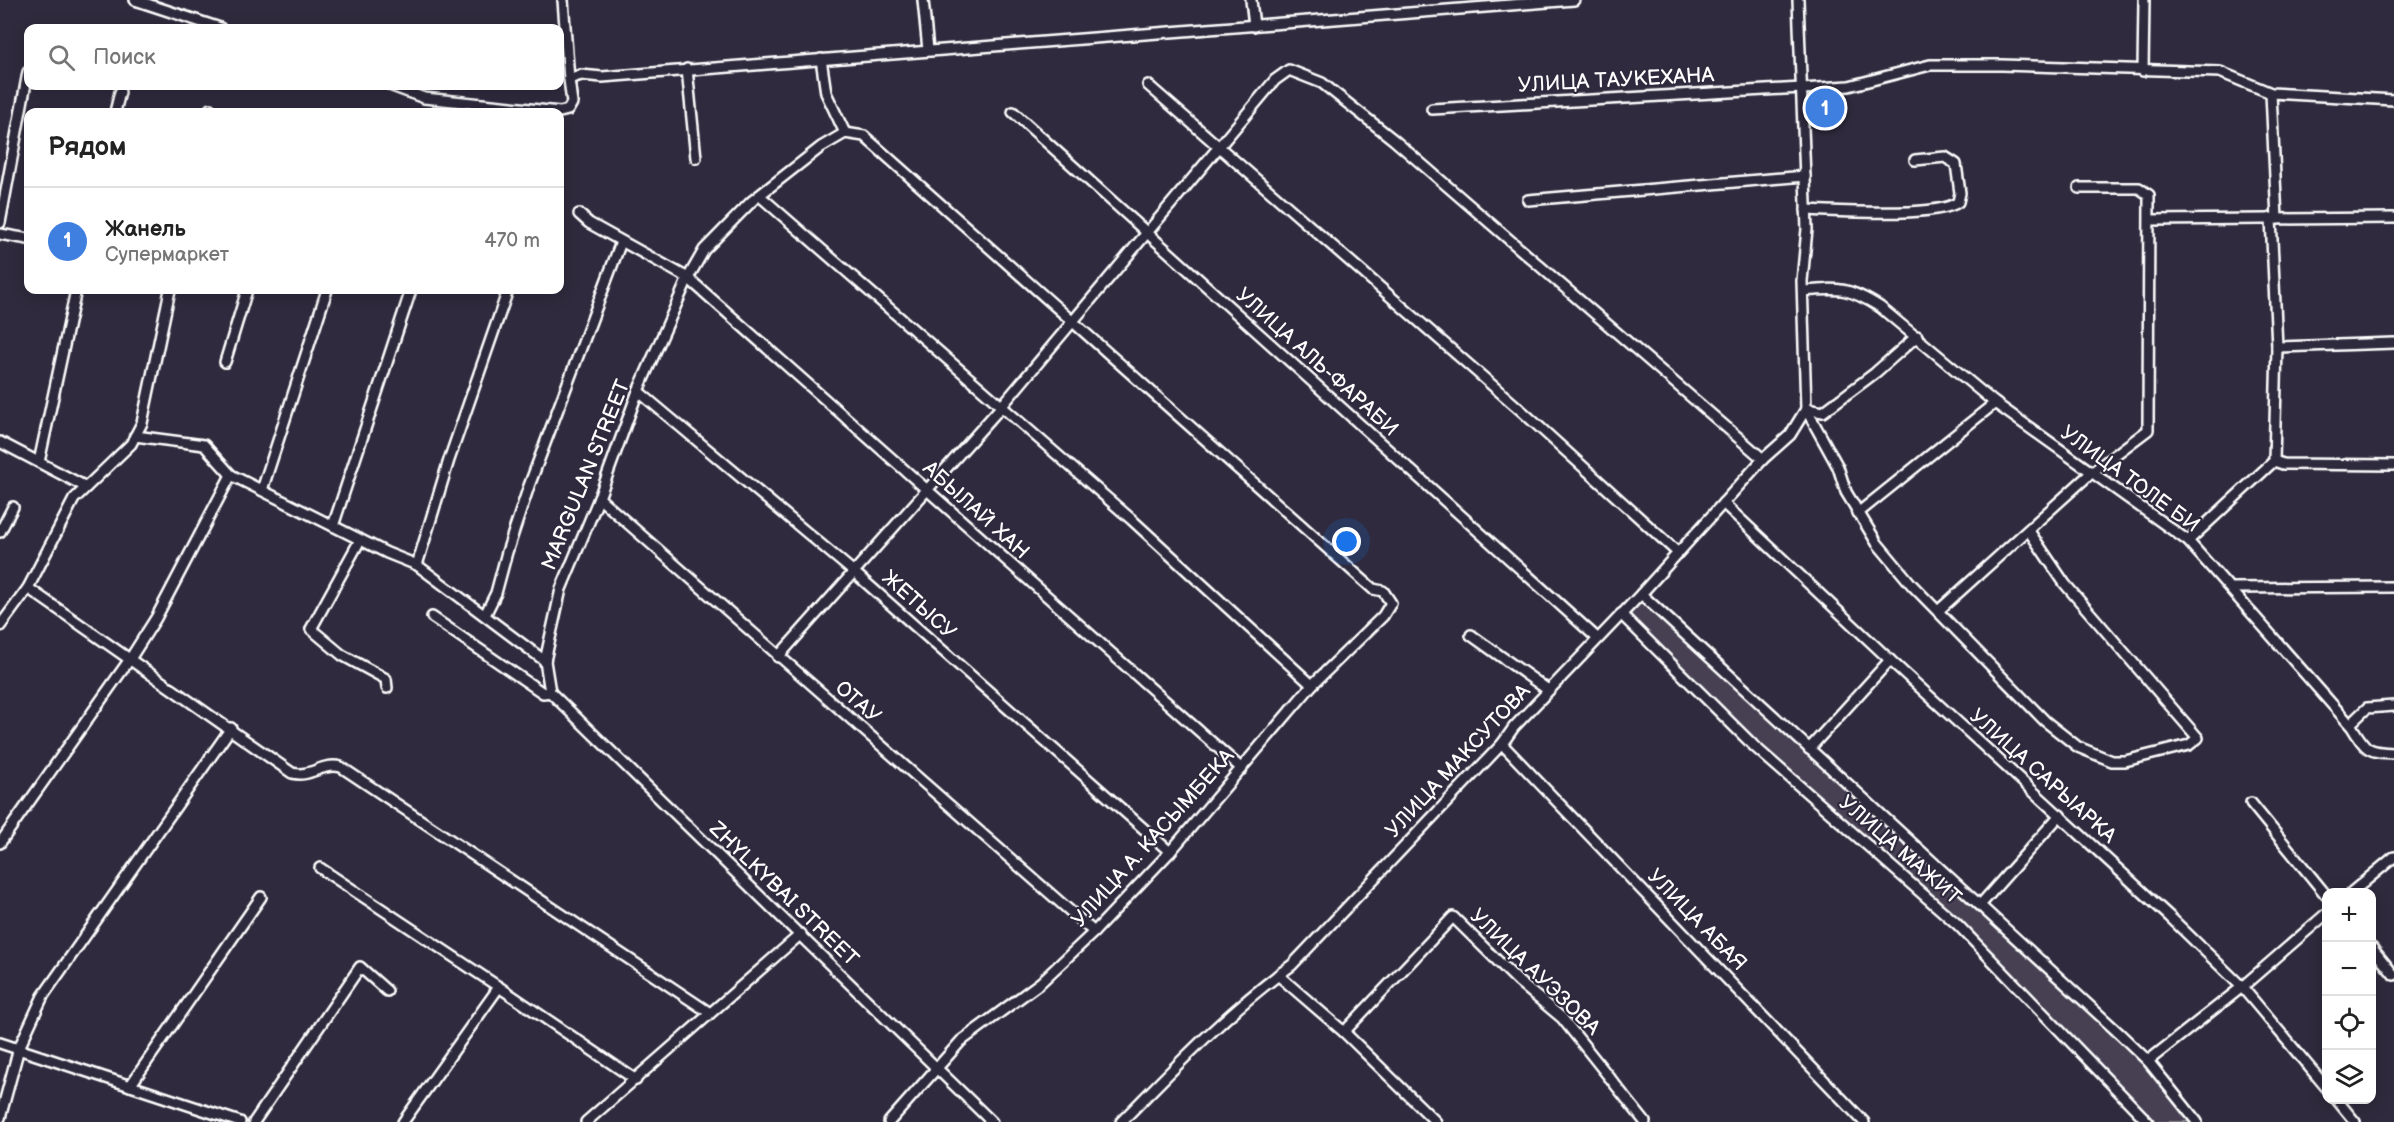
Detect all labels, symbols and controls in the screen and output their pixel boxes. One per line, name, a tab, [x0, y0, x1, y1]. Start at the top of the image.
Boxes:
search box	[24, 24, 564, 90]
icon: search	[45, 41, 78, 74]
text: Поиск	[93, 44, 156, 71]
street label: УЛИЦА ТАУКЕХАНА	[1517, 62, 1715, 98]
pin: 1	[1806, 86, 1844, 130]
text: Рядом	[48, 132, 126, 163]
text: Жанель	[105, 216, 186, 243]
text: 1	[63, 229, 72, 253]
text: 470 m	[484, 229, 540, 253]
text: Супермаркет	[105, 243, 229, 267]
street label: УЛИЦА АЛЬ-ФАРАБИ	[1231, 283, 1403, 441]
street label: MARGULAN STREET	[536, 376, 636, 574]
street label: УЛИЦА ТОЛЕ БИ	[2056, 420, 2204, 538]
street label: АБЫЛАЙ ХАН	[917, 455, 1034, 564]
your location	[1332, 527, 1361, 556]
street label: ЖЕТЫСУ	[877, 565, 961, 645]
street label: ОТАУ	[830, 675, 886, 729]
street label: УЛИЦА МАКСУТОВА	[1380, 679, 1536, 843]
street label: УЛИЦА САРЫАРКА	[1965, 704, 2122, 849]
street label: УЛИЦА А. КАСЫМБЕКА	[1066, 744, 1240, 932]
street label: УЛИЦА МАЖИТ	[1834, 790, 1967, 910]
street label: ZHYLKYBAI STREET	[704, 816, 864, 972]
street label: УЛИЦА АБАЯ	[1642, 864, 1752, 976]
map controls	[2322, 888, 2376, 1104]
button: +	[2322, 888, 2376, 942]
street label: УЛИЦА АУЭЗОВА	[1465, 904, 1605, 1041]
button: −	[2322, 942, 2376, 996]
button: locate	[2322, 996, 2376, 1050]
button: layers	[2322, 1050, 2376, 1104]

